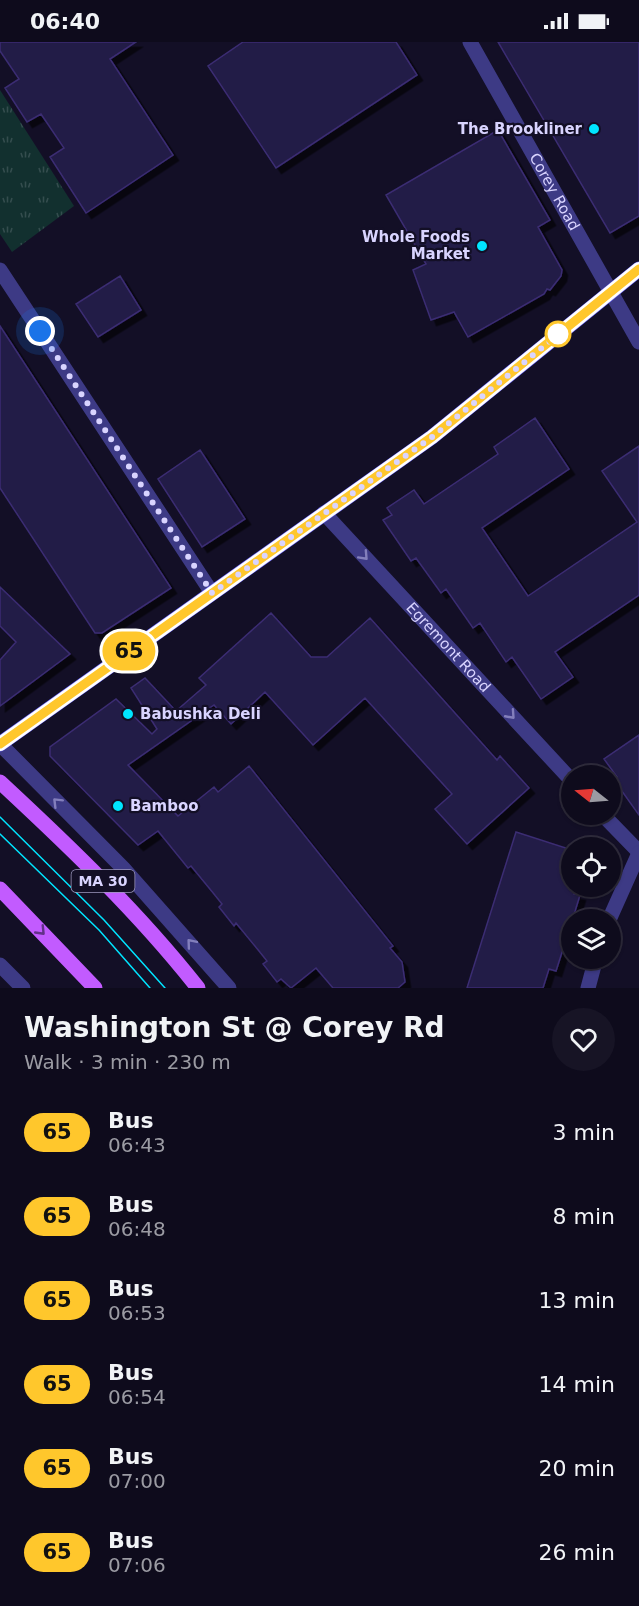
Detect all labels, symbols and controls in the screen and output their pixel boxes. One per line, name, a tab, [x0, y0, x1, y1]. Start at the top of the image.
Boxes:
text: 06:40	[30, 9, 100, 34]
place label: The Brookliner	[458, 120, 583, 138]
marker: The Brookliner	[587, 122, 601, 136]
street label: Corey Road	[525, 150, 583, 234]
place label: Whole Foods Market	[362, 228, 470, 263]
marker: Whole Foods Market	[475, 239, 489, 253]
your location	[25, 316, 55, 346]
unlabelled marker	[545, 321, 571, 347]
one-way arrow	[357, 549, 368, 559]
street label: Egremont Road	[402, 599, 494, 696]
line badge: 65	[102, 632, 156, 670]
text: 65	[114, 639, 144, 663]
place label: Babushka Deli	[140, 705, 261, 723]
marker: Babushka Deli	[121, 707, 135, 721]
one-way arrow	[504, 708, 515, 718]
north arrow	[561, 765, 621, 825]
map controls	[561, 765, 621, 969]
place label: Bamboo	[130, 797, 199, 815]
one-way arrow	[53, 798, 64, 809]
marker: Bamboo	[111, 799, 125, 813]
button: locate	[561, 837, 621, 897]
road number: MA 30	[72, 870, 134, 892]
button: layers	[561, 909, 621, 969]
one-way arrow	[34, 924, 45, 934]
one-way arrow	[187, 939, 198, 950]
button: heart	[552, 1008, 615, 1071]
text: Washington St @ Corey Rd	[24, 1011, 445, 1044]
text: Walk · 3 min · 230 m	[24, 1050, 231, 1074]
text: Bus	[108, 1108, 154, 1133]
text: 65	[42, 1120, 72, 1144]
text: 3 min	[553, 1120, 615, 1145]
text: 06:43	[108, 1133, 166, 1157]
text: Bus	[108, 1192, 154, 1217]
text: 65	[42, 1204, 72, 1228]
text: 8 min	[553, 1204, 615, 1229]
text: 06:48	[108, 1217, 166, 1241]
text: Bus	[108, 1276, 154, 1301]
text: 65	[42, 1288, 72, 1312]
text: 13 min	[539, 1288, 615, 1313]
text: 06:53	[108, 1301, 166, 1325]
text: Bus	[108, 1360, 154, 1385]
text: 65	[42, 1372, 72, 1396]
text: 14 min	[539, 1372, 615, 1397]
text: 06:54	[108, 1385, 166, 1409]
text: Bus	[108, 1444, 154, 1469]
text: 65	[42, 1456, 72, 1480]
text: 20 min	[539, 1456, 615, 1481]
text: 07:00	[108, 1469, 166, 1493]
text: Bus	[108, 1528, 154, 1553]
text: 65	[42, 1540, 72, 1564]
text: 26 min	[539, 1540, 615, 1565]
text: 07:06	[108, 1553, 166, 1577]

